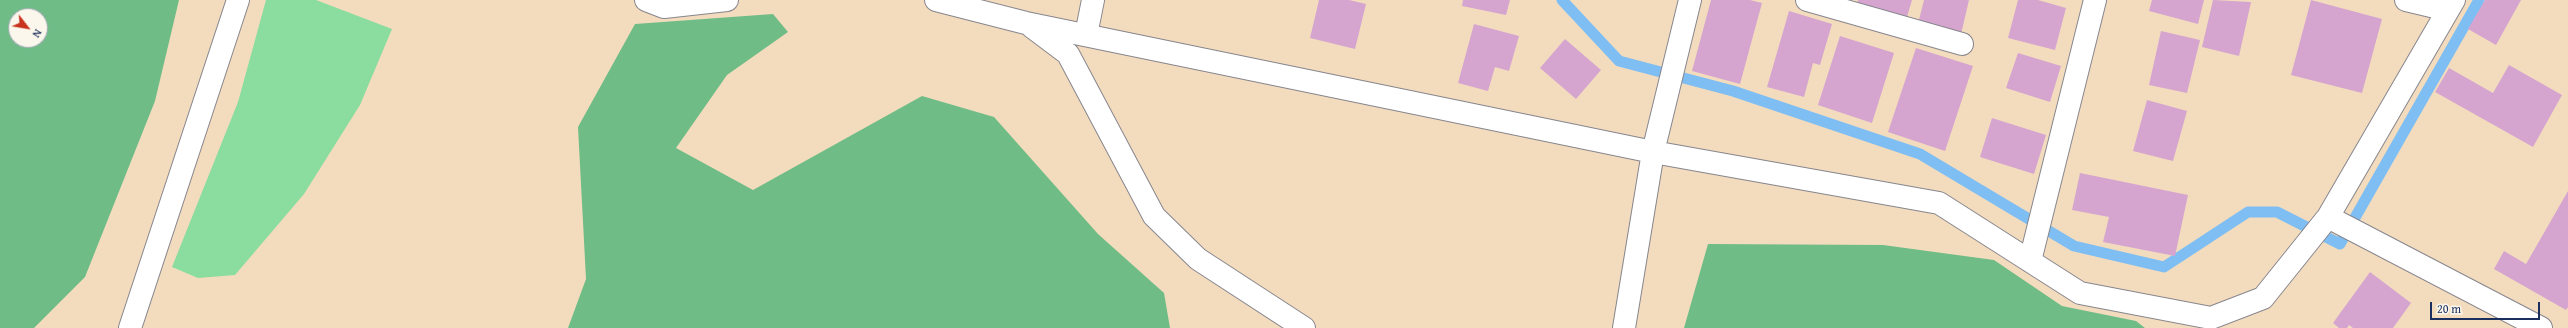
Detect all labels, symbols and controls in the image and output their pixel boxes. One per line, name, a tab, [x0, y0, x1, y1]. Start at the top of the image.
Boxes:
north arrow	[8, 8, 48, 48]
text: N	[29, 26, 46, 41]
scale bar	[2432, 294, 2542, 320]
text: 20 m	[2437, 300, 2461, 317]

